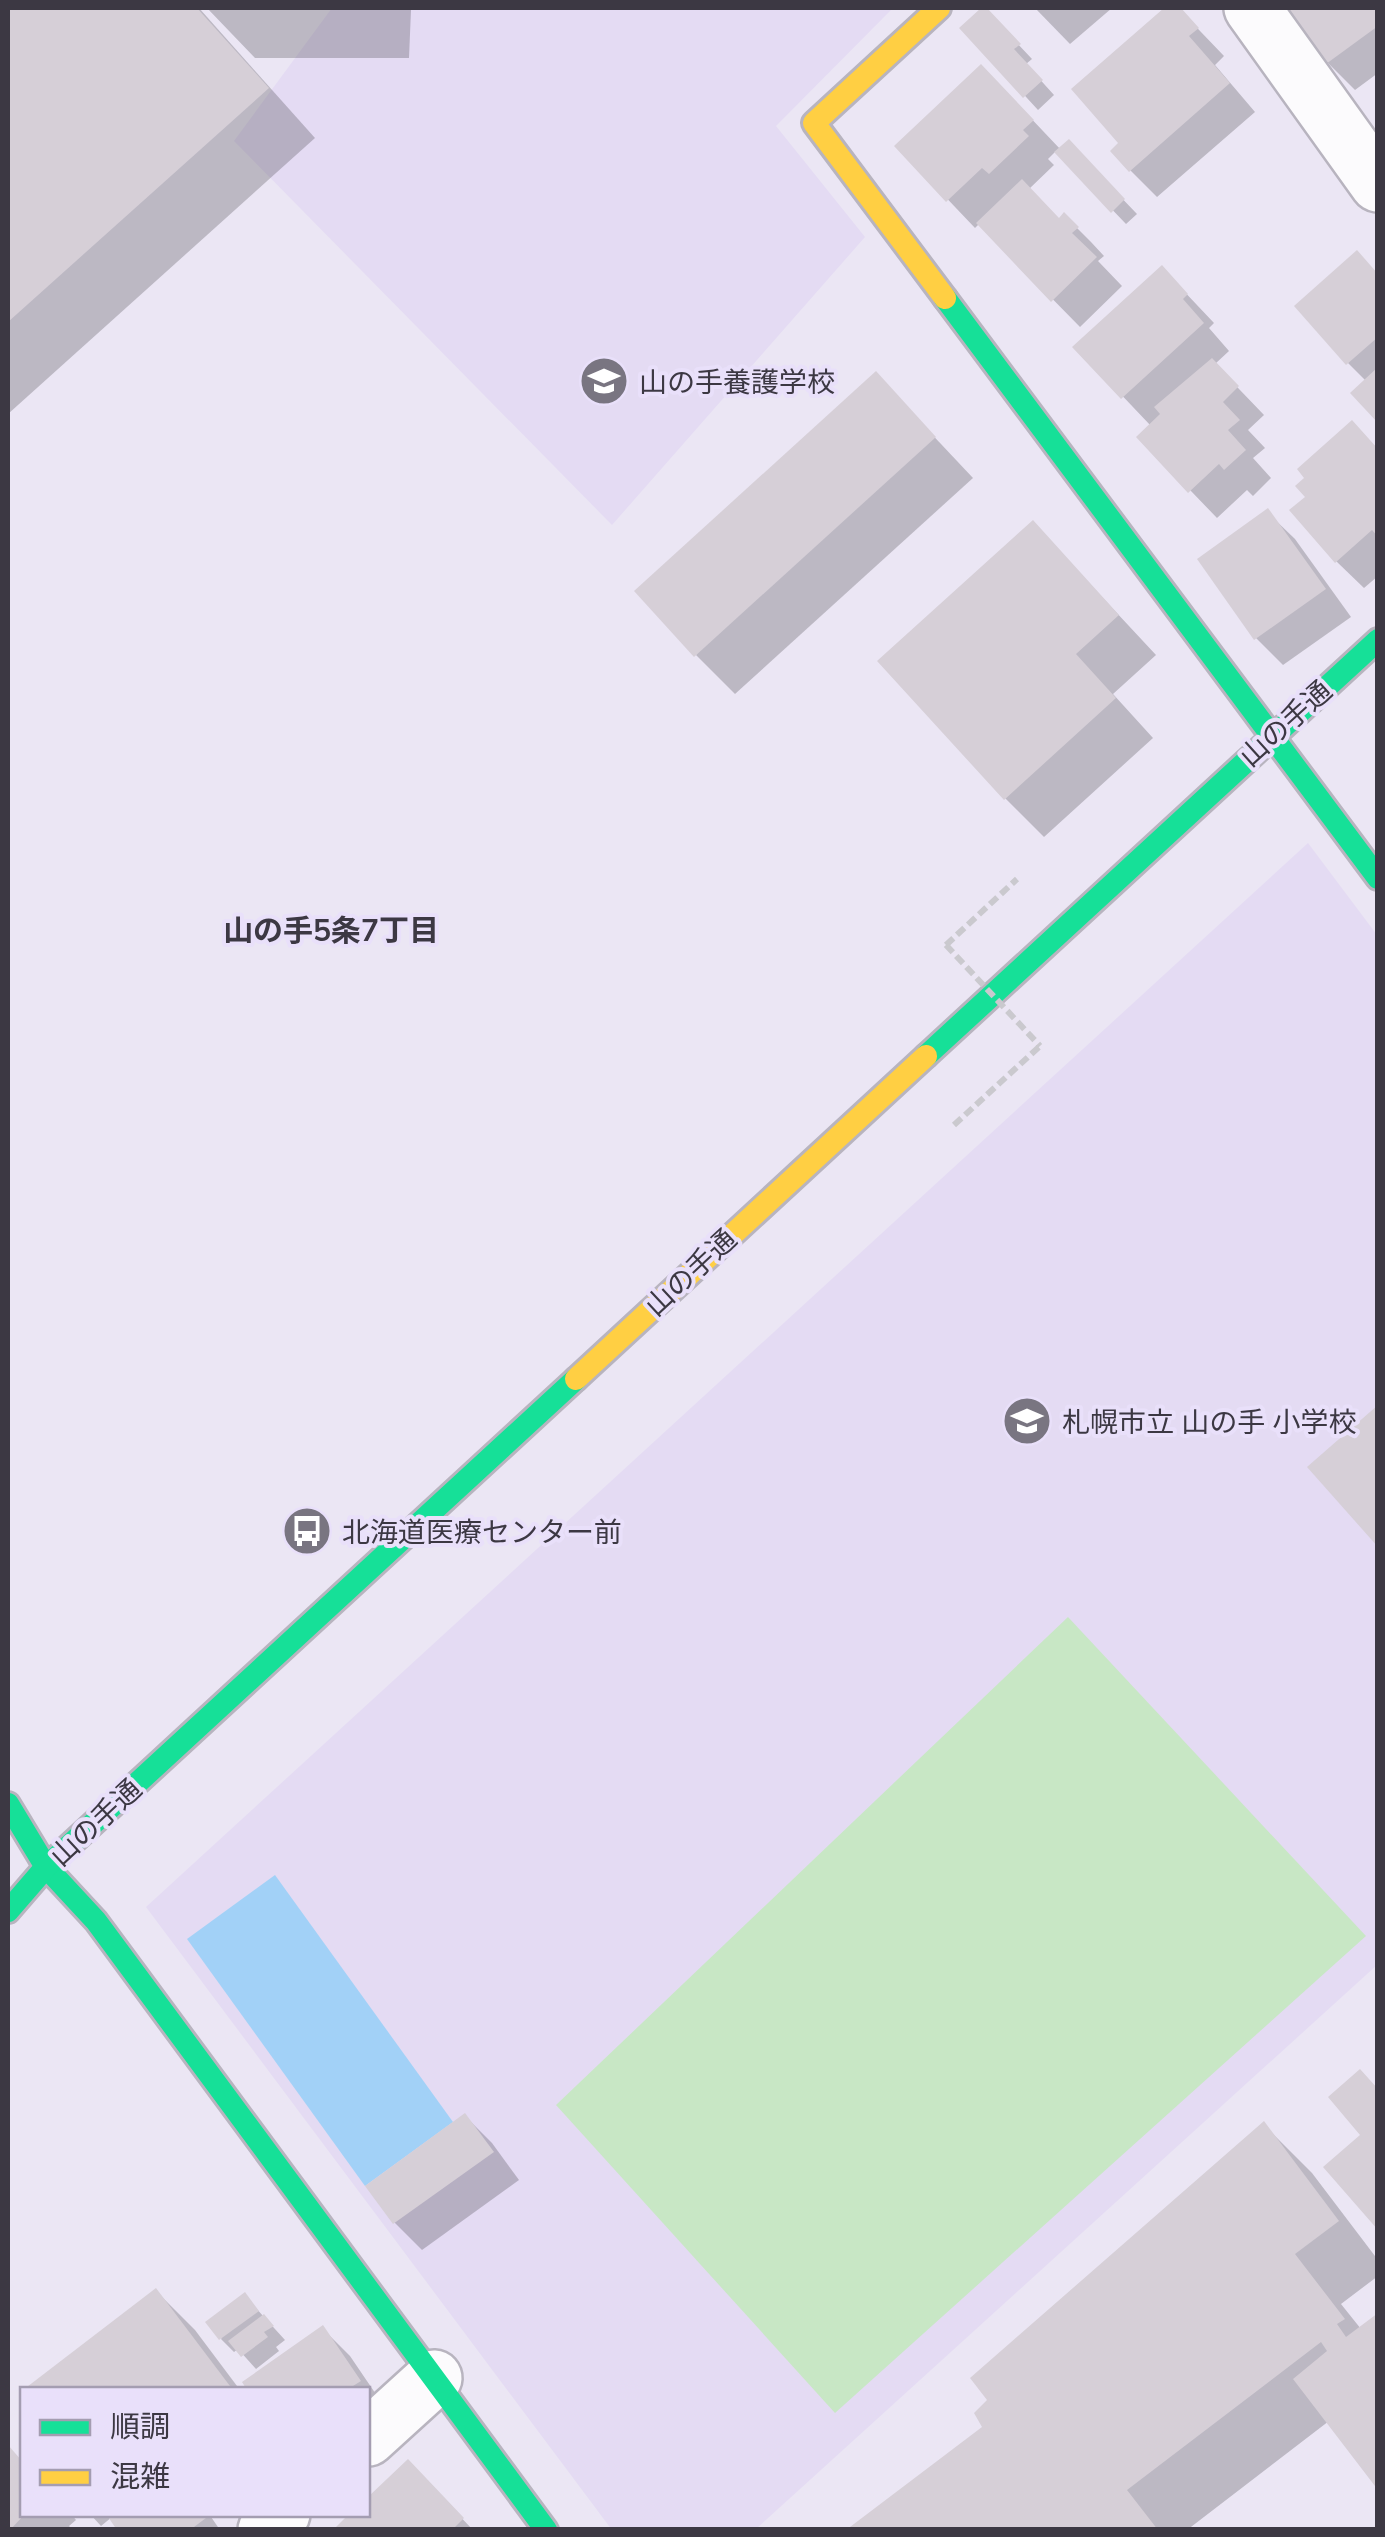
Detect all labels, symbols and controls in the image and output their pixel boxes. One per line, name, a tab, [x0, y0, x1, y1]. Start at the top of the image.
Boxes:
school or university icon: 山の手養護学校	[578, 355, 630, 407]
place label: 山の手養護学校	[639, 364, 835, 399]
street label: 山の手通	[1232, 673, 1338, 773]
district label: 山の手5条7丁目	[223, 911, 439, 949]
street label: 山の手通	[637, 1221, 743, 1323]
school or university icon: 札幌市立 山の手 小学校	[1001, 1395, 1053, 1447]
place label: 札幌市立 山の手 小学校	[1062, 1404, 1357, 1439]
bus stop icon: 北海道医療センター前	[281, 1505, 333, 1557]
place label: 北海道医療センター前	[342, 1514, 622, 1549]
street label: 山の手通	[42, 1771, 148, 1873]
legend	[20, 2387, 370, 2517]
text: 順調	[110, 2407, 170, 2445]
text: 混雑	[110, 2457, 170, 2495]

